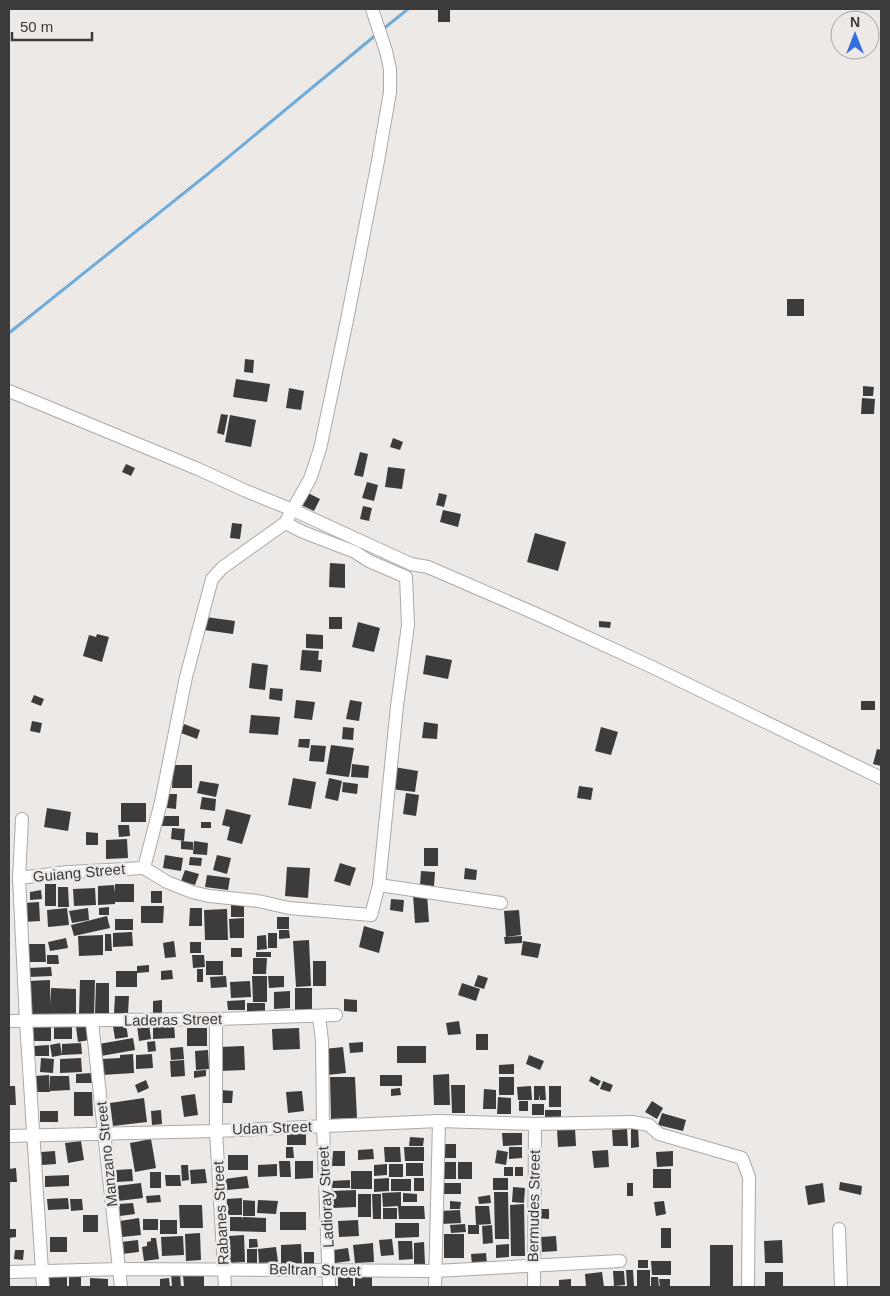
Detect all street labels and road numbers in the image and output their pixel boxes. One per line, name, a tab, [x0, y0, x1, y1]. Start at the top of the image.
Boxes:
street label: Guiang Street	[32, 860, 127, 885]
street label: Laderas Street	[124, 1010, 223, 1029]
street label: Manzano Street	[92, 1100, 120, 1208]
street label: Udan Street	[232, 1118, 313, 1137]
street label: Ladioray Street	[314, 1145, 337, 1248]
street label: Bermudes Street	[524, 1149, 543, 1262]
street label: Rabanes Street	[209, 1160, 232, 1266]
street label: Beltran Street	[269, 1260, 362, 1279]

